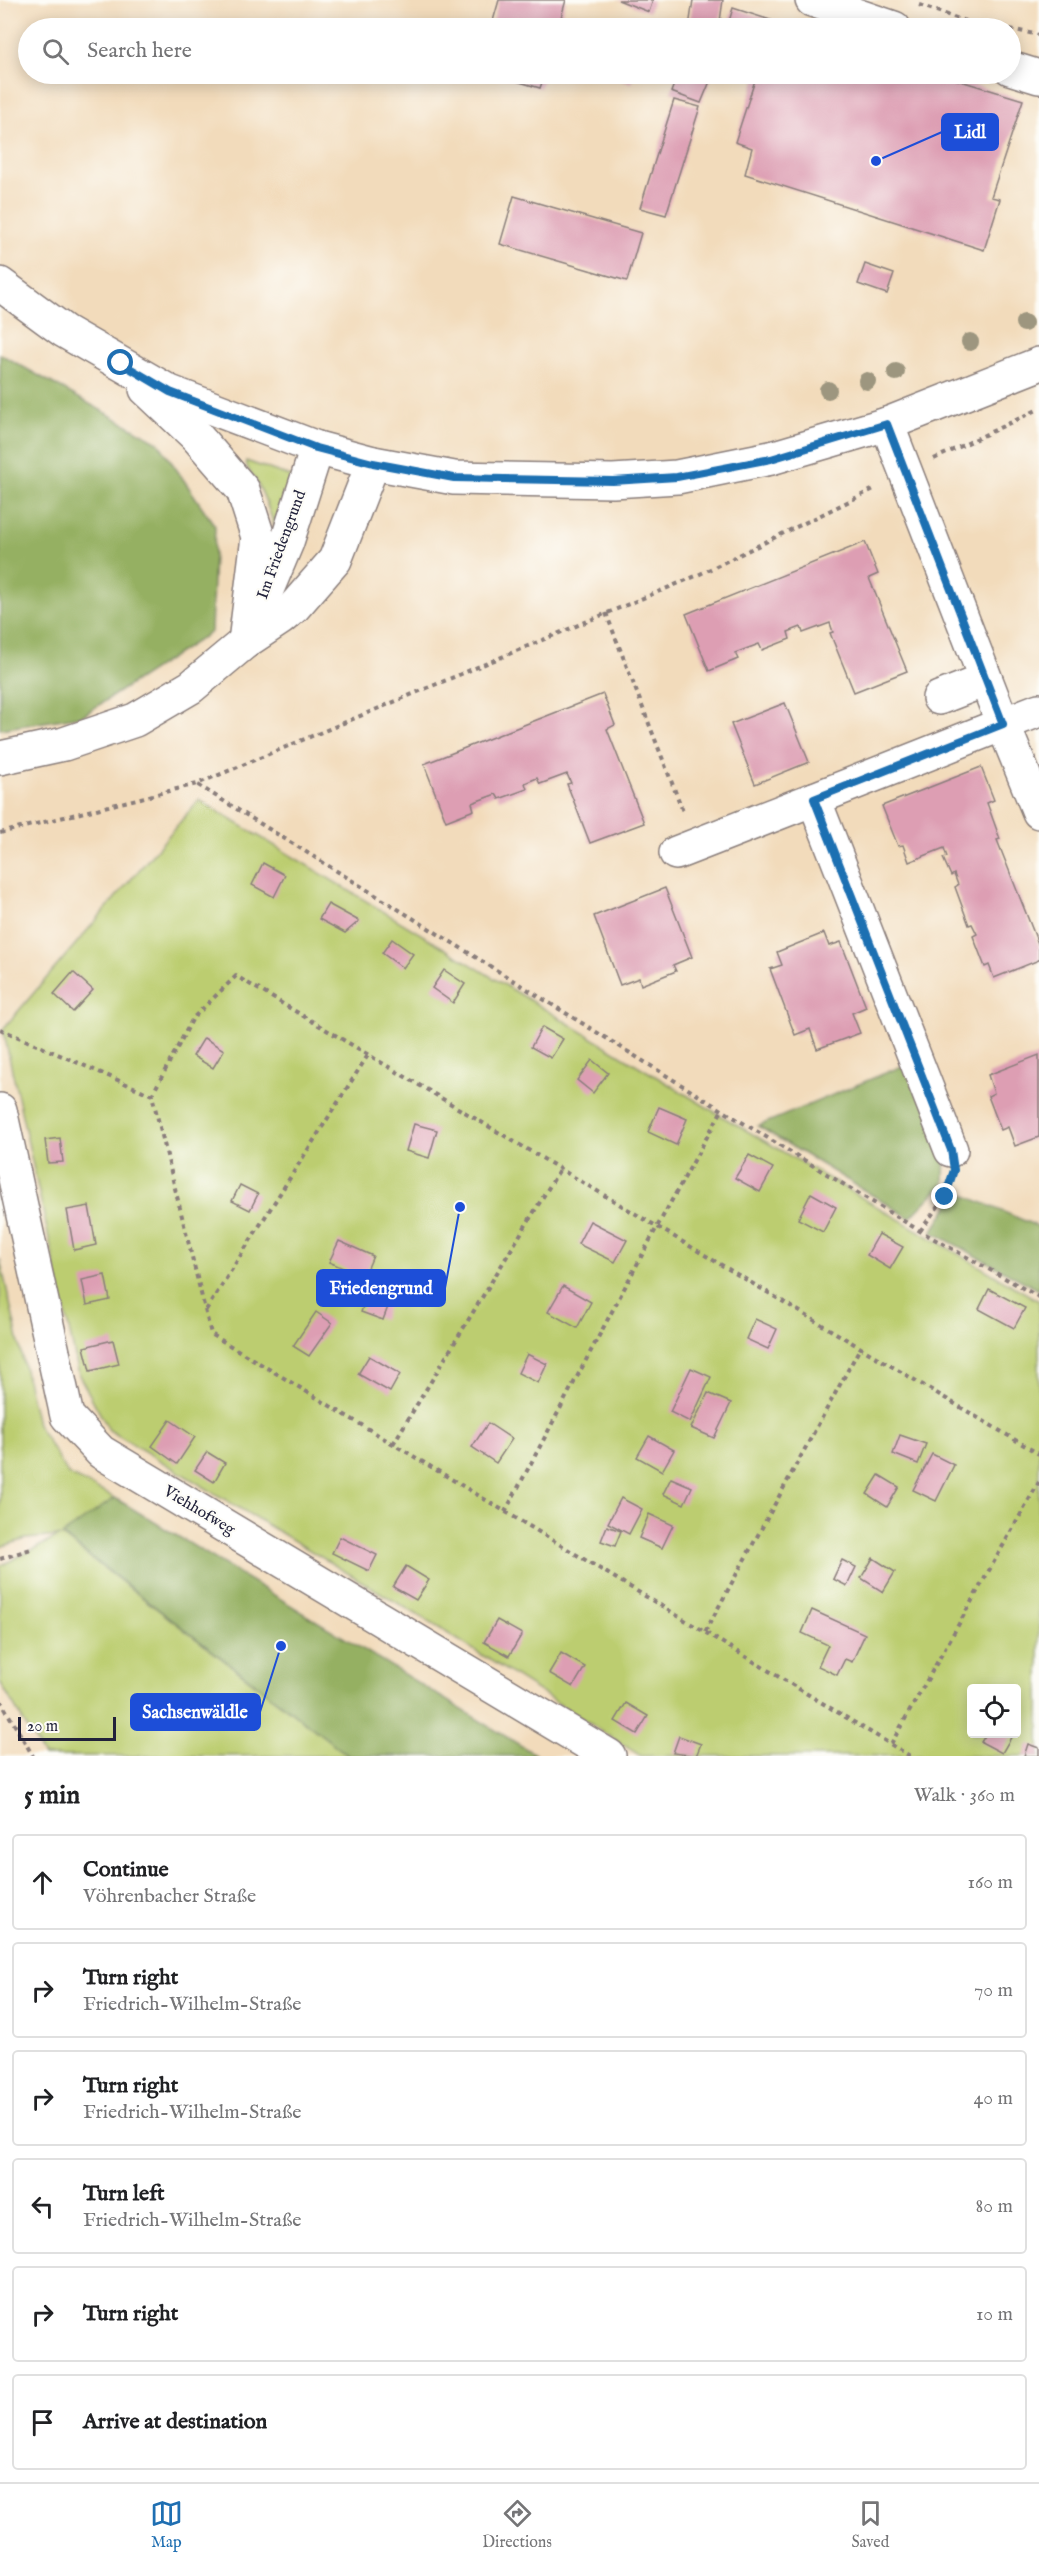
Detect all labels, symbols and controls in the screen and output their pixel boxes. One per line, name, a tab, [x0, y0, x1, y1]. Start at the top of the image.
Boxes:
search box	[18, 18, 1021, 84]
icon: search	[39, 35, 72, 68]
text: Search here	[87, 37, 192, 65]
callout: Lidl	[942, 114, 998, 150]
text: Lidl	[954, 122, 987, 145]
route start	[107, 349, 133, 375]
street label: Im Friedengrund	[253, 487, 311, 602]
route end	[931, 1183, 957, 1209]
callout: Friedengrund	[317, 1270, 445, 1306]
text: Friedengrund	[329, 1278, 433, 1301]
street label: Viehhofweg	[159, 1481, 239, 1540]
map controls	[967, 1684, 1021, 1738]
button: locate	[967, 1684, 1021, 1738]
callout: Sachsenwäldle	[131, 1694, 260, 1730]
text: Sachsenwäldle	[142, 1702, 248, 1725]
scale bar	[18, 1714, 116, 1742]
text: 20 m	[27, 1717, 58, 1737]
text: 5 min	[24, 1779, 80, 1812]
text: Walk · 360 m	[914, 1783, 1015, 1808]
text: Continue	[83, 1856, 169, 1884]
icon: ahead	[26, 1866, 59, 1899]
text: 160 m	[967, 1870, 1013, 1895]
text: Vöhrenbacher Straße	[83, 1884, 256, 1909]
text: Turn right	[83, 1964, 178, 1992]
icon: right	[26, 1974, 59, 2007]
text: 70 m	[974, 1978, 1013, 2003]
text: Friedrich-Wilhelm-Straße	[83, 1992, 302, 2017]
text: Turn right	[83, 2072, 178, 2100]
icon: right	[26, 2082, 59, 2115]
text: 40 m	[974, 2086, 1013, 2111]
text: Friedrich-Wilhelm-Straße	[83, 2100, 302, 2125]
text: Turn left	[83, 2180, 165, 2208]
icon: left	[26, 2190, 59, 2223]
text: 80 m	[976, 2194, 1013, 2219]
text: Friedrich-Wilhelm-Straße	[83, 2208, 302, 2233]
icon: right	[26, 2298, 59, 2331]
text: Turn right	[83, 2300, 178, 2328]
text: 10 m	[976, 2302, 1013, 2327]
icon: arrive	[26, 2406, 59, 2439]
text: Arrive at destination	[83, 2408, 267, 2436]
tab: Map	[150, 2497, 183, 2553]
tab: Directions	[482, 2497, 552, 2553]
tab: Saved	[851, 2497, 889, 2553]

